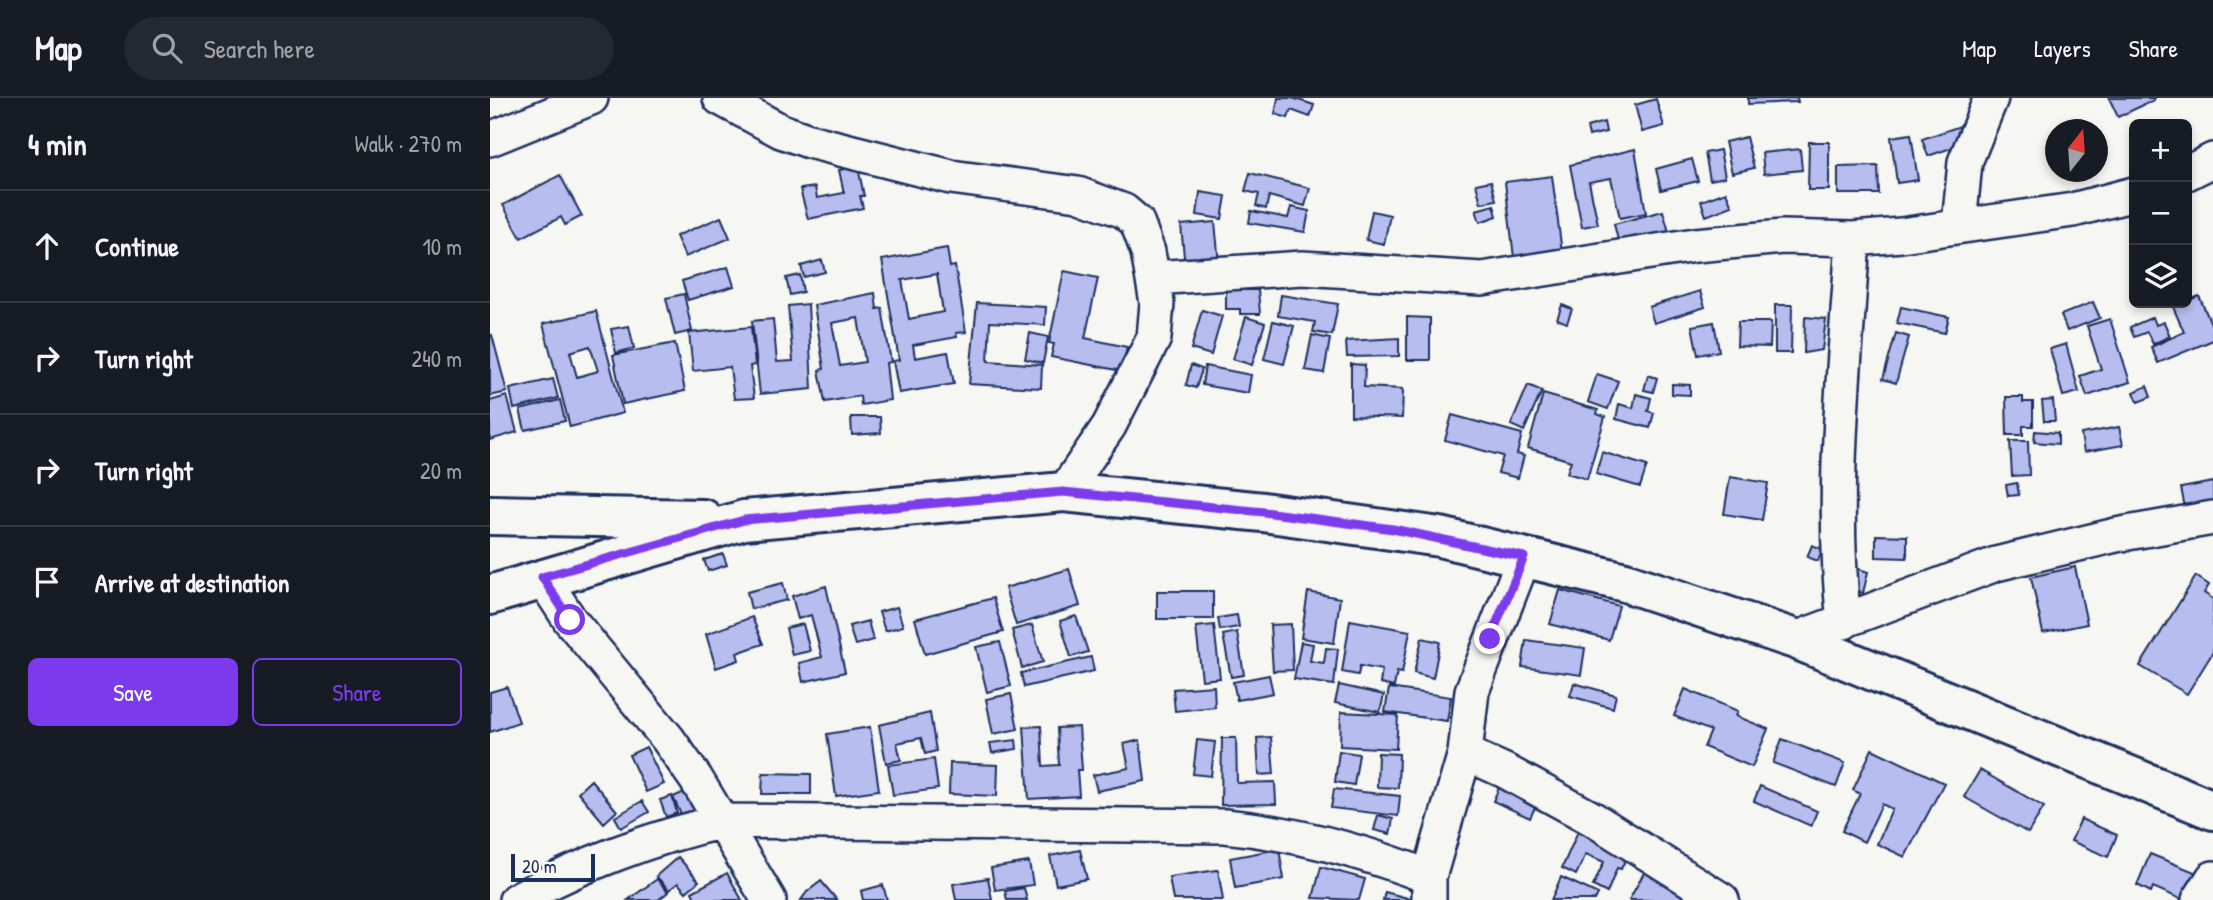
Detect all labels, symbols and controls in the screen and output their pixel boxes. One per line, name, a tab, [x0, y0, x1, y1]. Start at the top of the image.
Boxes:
search box	[124, 17, 614, 80]
text: Map	[35, 26, 82, 70]
icon: search	[148, 29, 186, 67]
text: Search here	[204, 31, 315, 66]
text: Map	[1962, 32, 1996, 64]
text: Layers	[2034, 32, 2091, 64]
text: Share	[2129, 32, 2178, 64]
north arrow	[2045, 119, 2108, 182]
map controls	[2129, 119, 2192, 308]
button: +	[2129, 119, 2192, 182]
text: 4 min	[28, 124, 87, 164]
text: Walk · 270 m	[355, 128, 462, 159]
button: −	[2129, 182, 2192, 245]
icon: ahead	[28, 227, 66, 265]
text: Continue	[95, 229, 179, 264]
text: 10 m	[422, 231, 462, 262]
button: layers	[2129, 245, 2192, 308]
icon: right	[28, 339, 66, 377]
text: Turn right	[95, 341, 193, 376]
text: 240 m	[411, 343, 462, 374]
icon: right	[28, 451, 66, 489]
text: Turn right	[95, 453, 193, 488]
text: 20 m	[420, 455, 462, 486]
icon: arrive	[28, 563, 66, 601]
text: Arrive at destination	[95, 565, 290, 600]
route start	[554, 604, 585, 635]
route end	[1474, 623, 1505, 654]
button: Save	[28, 658, 238, 726]
button: Share	[252, 658, 462, 726]
scale bar	[511, 851, 595, 883]
text: 20 m	[522, 853, 557, 879]

